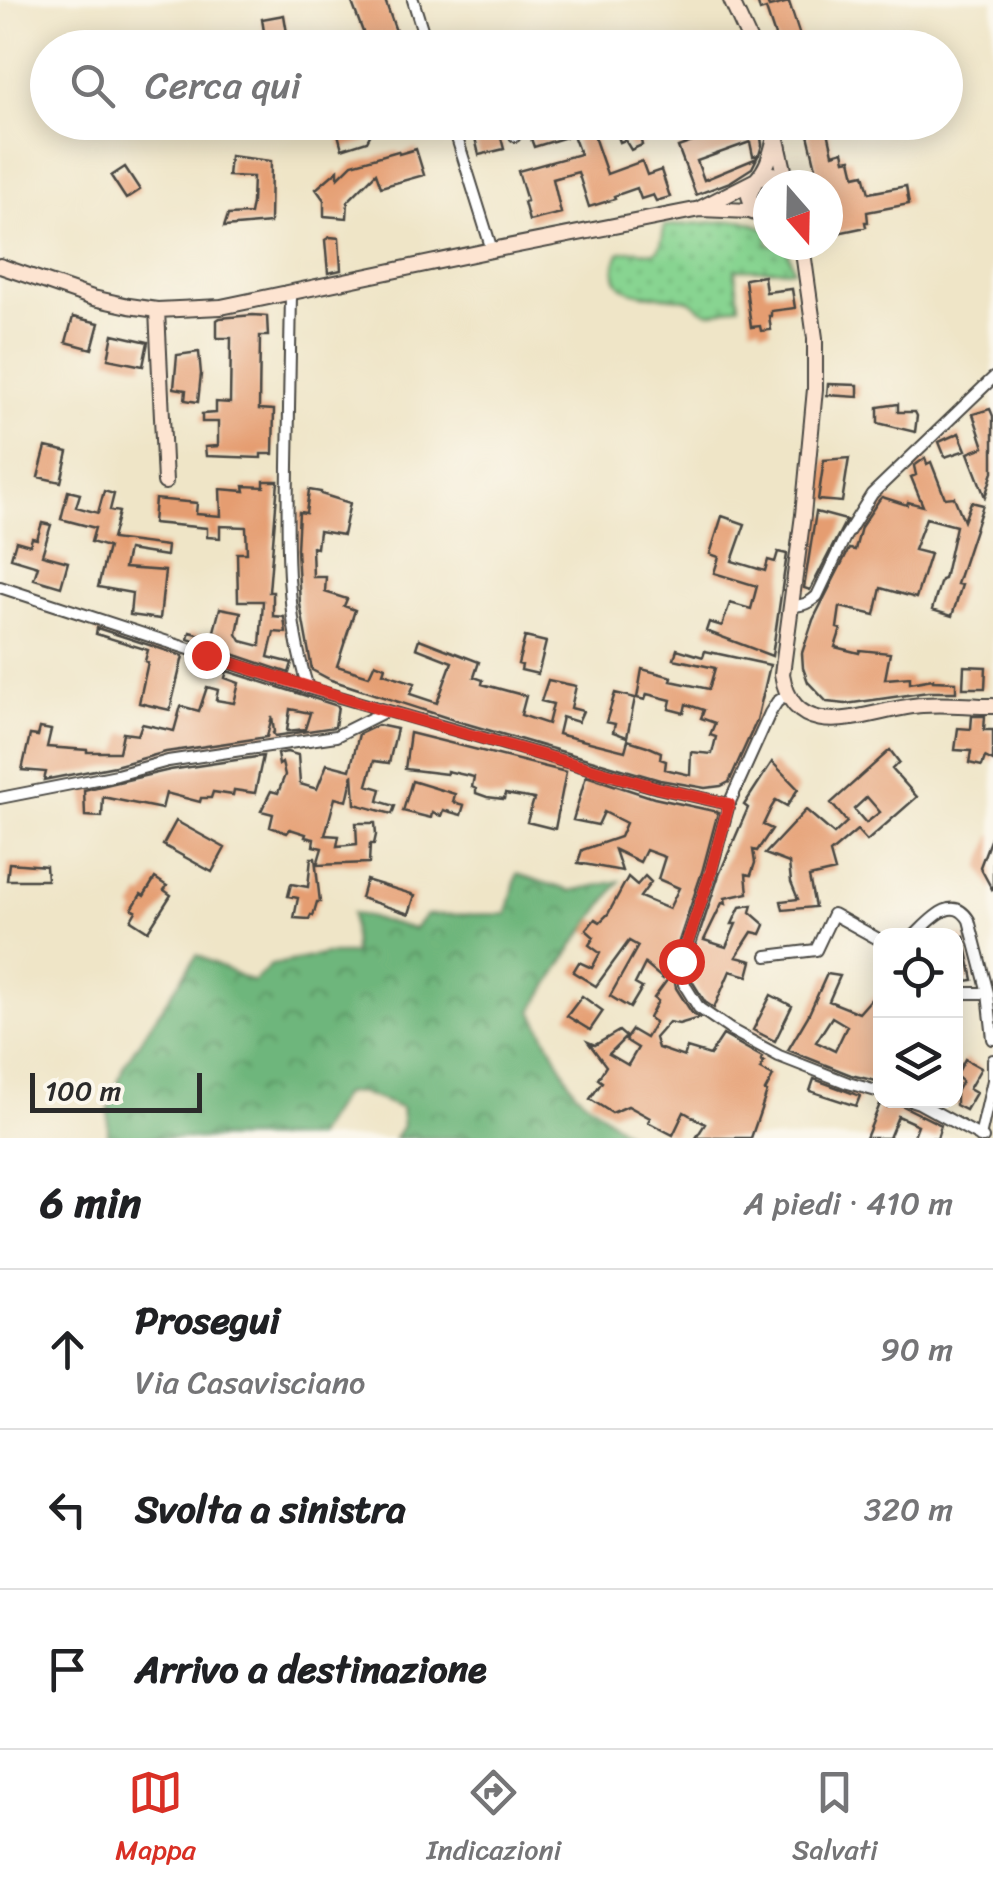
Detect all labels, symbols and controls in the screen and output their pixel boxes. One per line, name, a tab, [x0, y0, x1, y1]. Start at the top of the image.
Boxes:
search box	[30, 30, 963, 140]
text: Cerca qui	[145, 52, 301, 119]
icon: search	[65, 58, 120, 113]
north arrow	[753, 170, 843, 260]
route end	[184, 633, 230, 679]
map controls	[873, 928, 963, 1108]
button: locate	[873, 928, 963, 1018]
route start	[659, 939, 705, 985]
button: layers	[873, 1018, 963, 1108]
text: 100 m	[45, 1066, 121, 1115]
scale bar	[30, 1068, 202, 1112]
text: 6 min	[40, 1166, 141, 1240]
text: A piedi · 410 m	[744, 1175, 953, 1232]
text: Prosegui	[135, 1287, 280, 1354]
text: 90 m	[880, 1321, 953, 1378]
icon: ahead	[40, 1322, 95, 1377]
text: Via Casavisciano	[135, 1354, 365, 1411]
text: Svolta a sinistra	[135, 1476, 406, 1543]
text: 320 m	[864, 1481, 953, 1538]
icon: left	[40, 1482, 95, 1537]
text: Arrivo a destinazione	[135, 1636, 487, 1703]
icon: arrive	[40, 1642, 95, 1697]
tab: Mappa	[115, 1765, 196, 1874]
tab: Indicazioni	[427, 1765, 561, 1874]
tab: Salvati	[792, 1765, 878, 1874]

